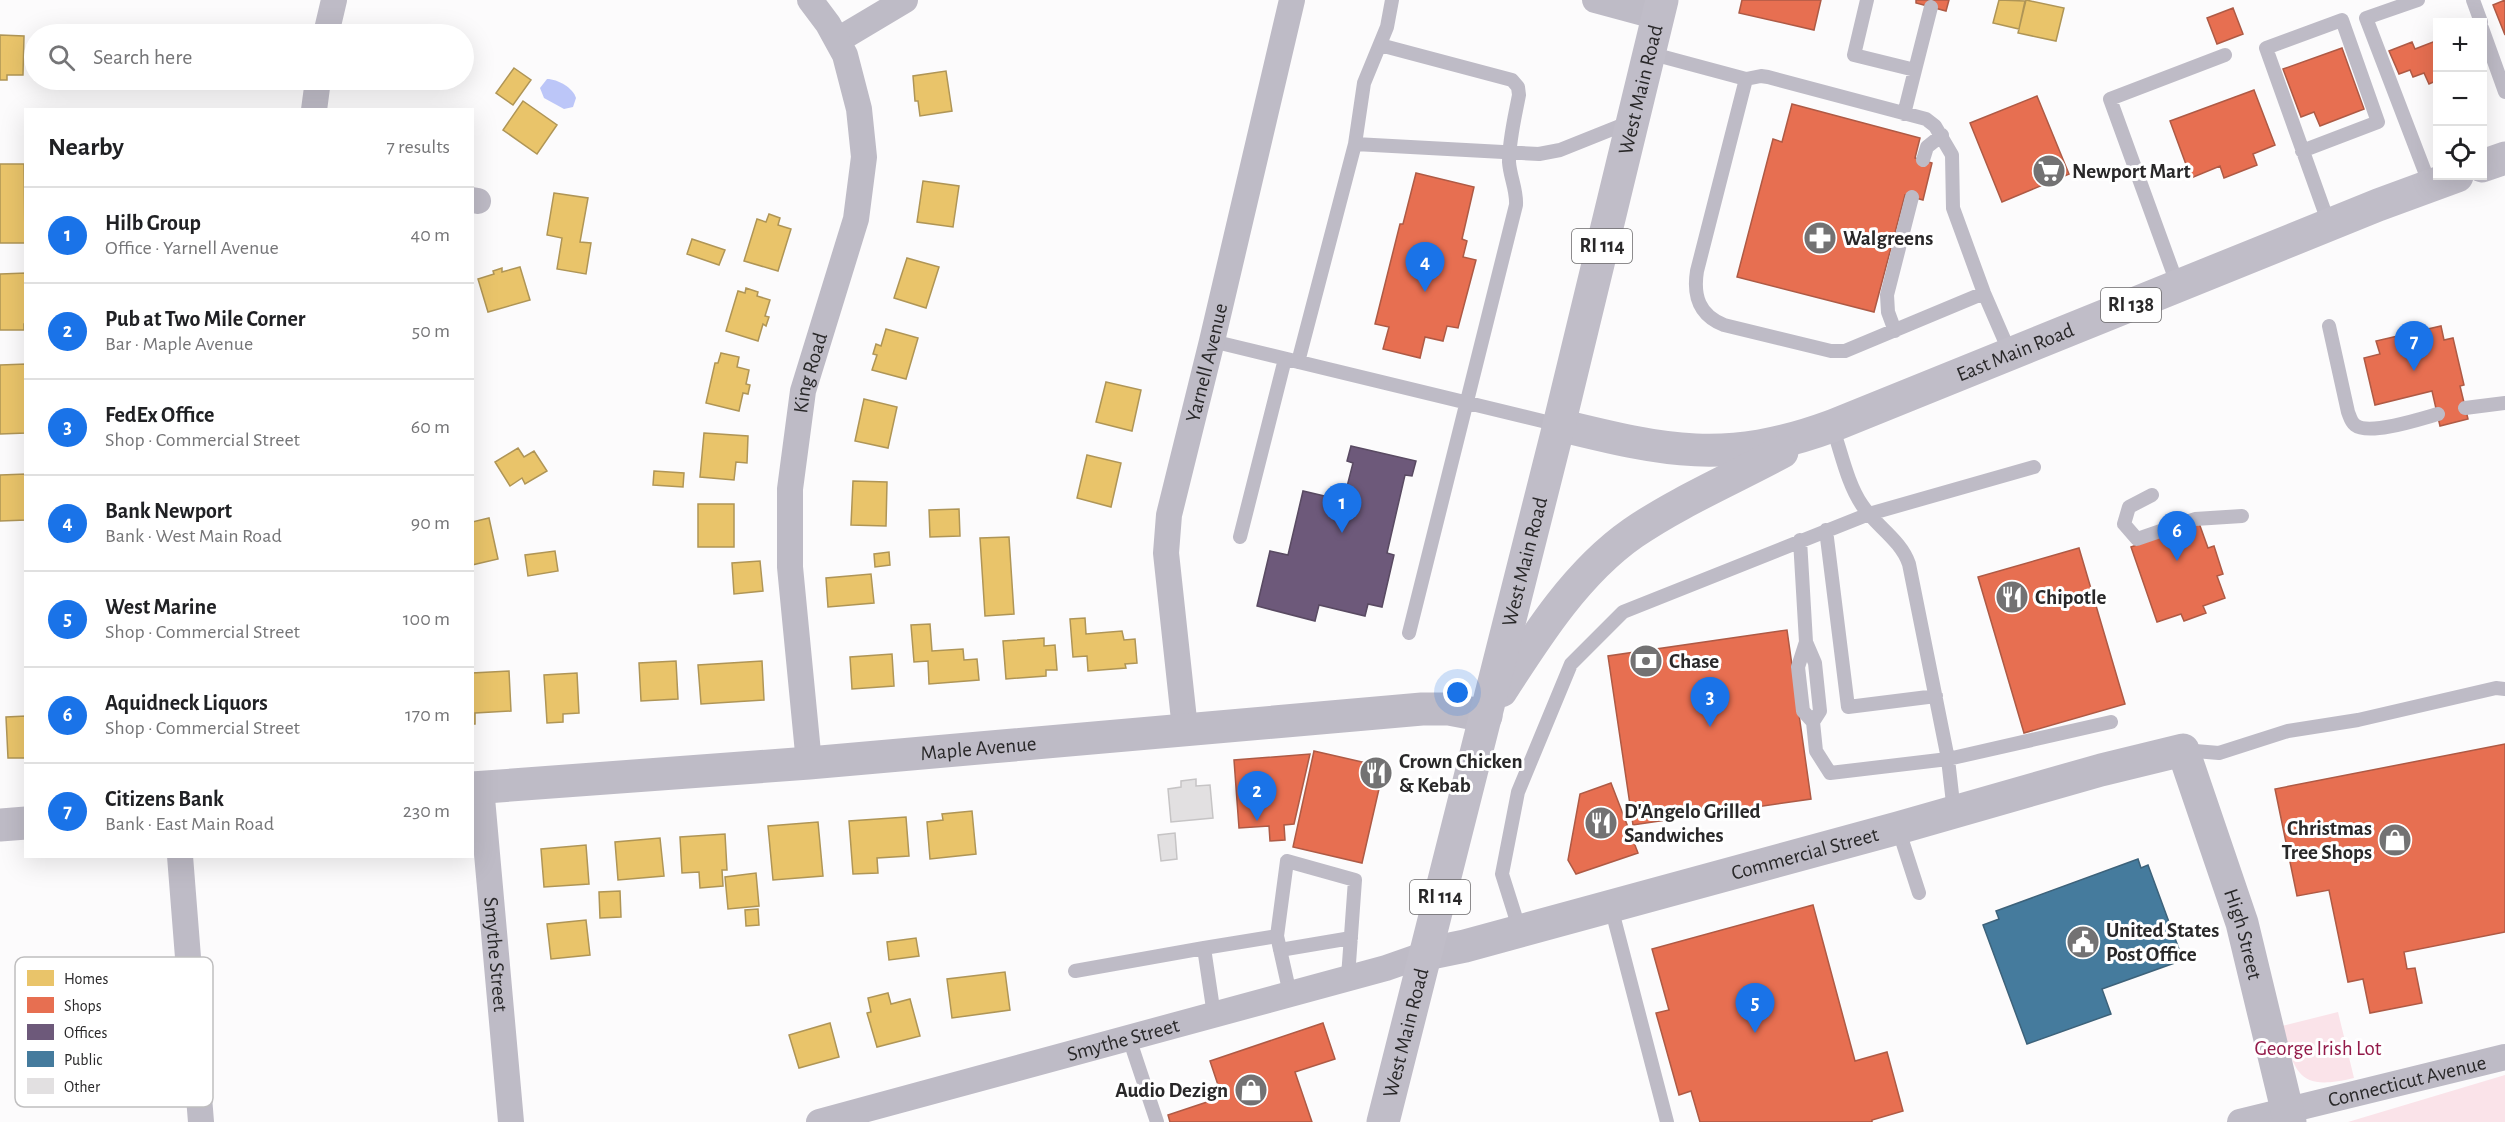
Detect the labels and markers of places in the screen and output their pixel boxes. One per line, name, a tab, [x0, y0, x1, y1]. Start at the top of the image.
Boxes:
supermarket icon: Newport Mart	[2031, 153, 2067, 189]
place label: Newport Mart	[2072, 161, 2191, 182]
pharmacy icon: Walgreens	[1802, 220, 1838, 256]
place label: Walgreens	[1843, 228, 1933, 249]
pin: 4	[1406, 242, 1444, 292]
pin: 7	[2394, 322, 2434, 371]
pin: 1	[1322, 484, 1362, 533]
pin: 6	[2158, 512, 2196, 561]
restaurant icon: Chipotle	[1994, 579, 2030, 615]
place label: Chipotle	[2035, 587, 2106, 608]
bank icon: Chase	[1628, 643, 1664, 679]
place label: Chase	[1669, 651, 1719, 672]
pin: 3	[1690, 678, 1730, 727]
place label: Crown Chicken & Kebab	[1399, 751, 1523, 796]
restaurant icon: Crown Chicken & Kebab	[1358, 755, 1394, 791]
pin: 2	[1238, 772, 1276, 821]
place label: D'Angelo Grilled Sandwiches	[1624, 801, 1761, 846]
restaurant icon: D'Angelo Grilled Sandwiches	[1583, 805, 1619, 841]
place label: Christmas Tree Shops	[2281, 818, 2372, 863]
shop icon: Christmas Tree Shops	[2377, 822, 2413, 858]
place label: United States Post Office	[2106, 920, 2219, 965]
public building icon: United States Post Office	[2065, 924, 2101, 960]
pin: 5	[1736, 984, 1774, 1033]
shop icon: Audio Dezign	[1233, 1072, 1269, 1108]
place label: Audio Dezign	[1115, 1080, 1228, 1101]

